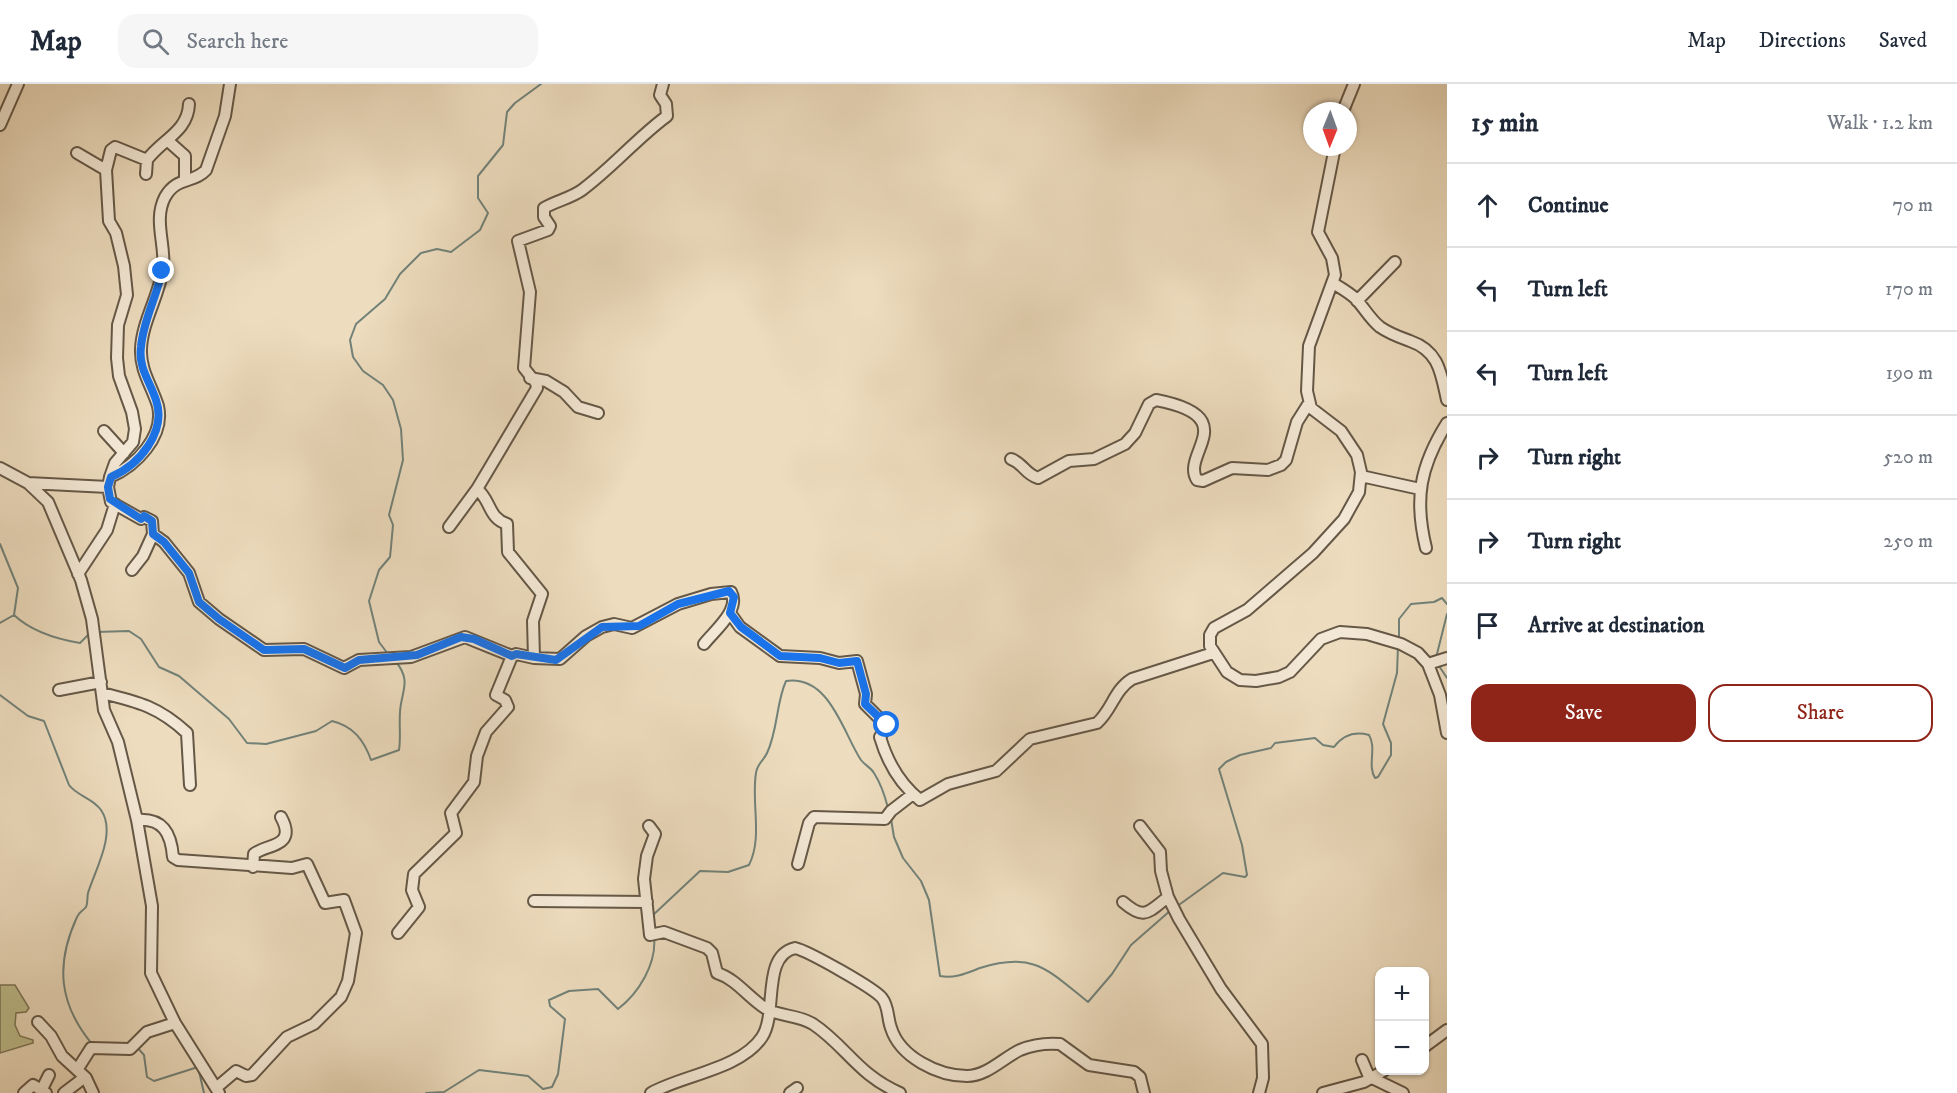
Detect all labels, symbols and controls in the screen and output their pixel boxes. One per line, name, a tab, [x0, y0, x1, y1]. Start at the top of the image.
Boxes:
search box	[118, 14, 538, 68]
text: Map	[30, 24, 82, 59]
icon: search	[139, 25, 172, 58]
text: Search here	[187, 28, 288, 55]
text: Map	[1687, 28, 1726, 54]
text: Directions	[1759, 28, 1846, 54]
text: Saved	[1879, 28, 1927, 54]
north arrow	[1303, 102, 1357, 156]
text: 15 min	[1471, 107, 1539, 140]
text: Walk · 1.2 km	[1827, 111, 1933, 136]
icon: ahead	[1471, 189, 1504, 222]
text: Continue	[1528, 192, 1609, 219]
text: 70 m	[1892, 193, 1933, 218]
route end	[148, 257, 174, 283]
icon: left	[1471, 273, 1504, 306]
text: Turn left	[1528, 276, 1608, 303]
text: 170 m	[1885, 277, 1933, 302]
icon: left	[1471, 357, 1504, 390]
text: Turn left	[1528, 360, 1608, 387]
text: 190 m	[1886, 361, 1933, 386]
icon: right	[1471, 441, 1504, 474]
text: Turn right	[1528, 444, 1621, 471]
text: 520 m	[1883, 445, 1933, 470]
icon: right	[1471, 525, 1504, 558]
text: Turn right	[1528, 528, 1621, 555]
text: 250 m	[1883, 529, 1933, 554]
icon: arrive	[1471, 609, 1504, 642]
text: Arrive at destination	[1528, 612, 1705, 639]
button: Save	[1471, 684, 1696, 742]
button: Share	[1708, 684, 1933, 742]
route start	[873, 711, 899, 737]
map controls	[1375, 967, 1429, 1075]
button: +	[1375, 967, 1429, 1021]
button: −	[1375, 1021, 1429, 1075]

